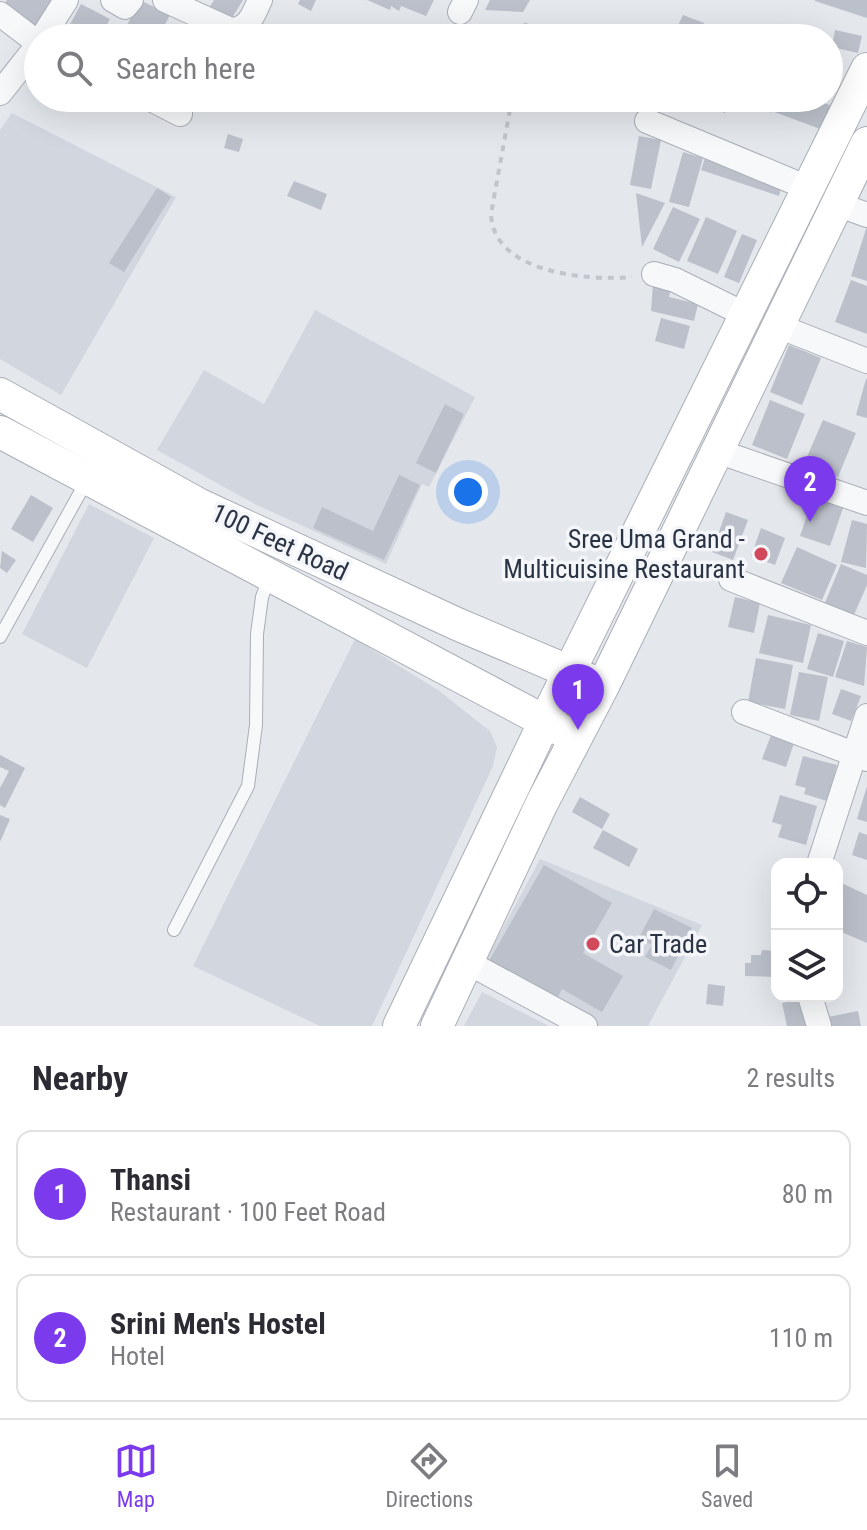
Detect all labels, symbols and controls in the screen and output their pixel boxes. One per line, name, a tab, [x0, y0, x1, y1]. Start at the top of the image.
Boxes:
search box	[24, 24, 843, 112]
icon: search	[52, 46, 96, 90]
text: Search here	[116, 51, 256, 86]
pin: 2	[784, 456, 836, 522]
your location	[448, 472, 488, 512]
street label: 100 Feet Road	[207, 497, 353, 587]
place label: Sree Uma Grand - Multicuisine Restaurant	[503, 524, 745, 584]
marker: Sree Uma Grand - Multicuisine Restaurant	[752, 545, 770, 563]
pin: 1	[552, 664, 604, 730]
map controls	[771, 858, 843, 1002]
button: locate	[771, 858, 843, 930]
place label: Car Trade	[609, 929, 707, 959]
button: layers	[771, 930, 843, 1002]
marker: Car Trade	[584, 935, 602, 953]
text: Nearby	[32, 1058, 128, 1098]
text: 2 results	[746, 1063, 835, 1093]
text: Thansi	[110, 1162, 191, 1197]
text: 1	[53, 1179, 67, 1209]
text: 80 m	[782, 1179, 833, 1209]
text: Restaurant · 100 Feet Road	[110, 1197, 386, 1227]
text: Srini Men's Hostel	[110, 1306, 326, 1341]
text: 2	[53, 1323, 67, 1353]
text: 110 m	[769, 1323, 833, 1353]
text: Hotel	[110, 1341, 165, 1371]
tab: Map	[114, 1439, 158, 1512]
tab: Directions	[385, 1439, 473, 1512]
tab: Saved	[701, 1439, 753, 1512]

